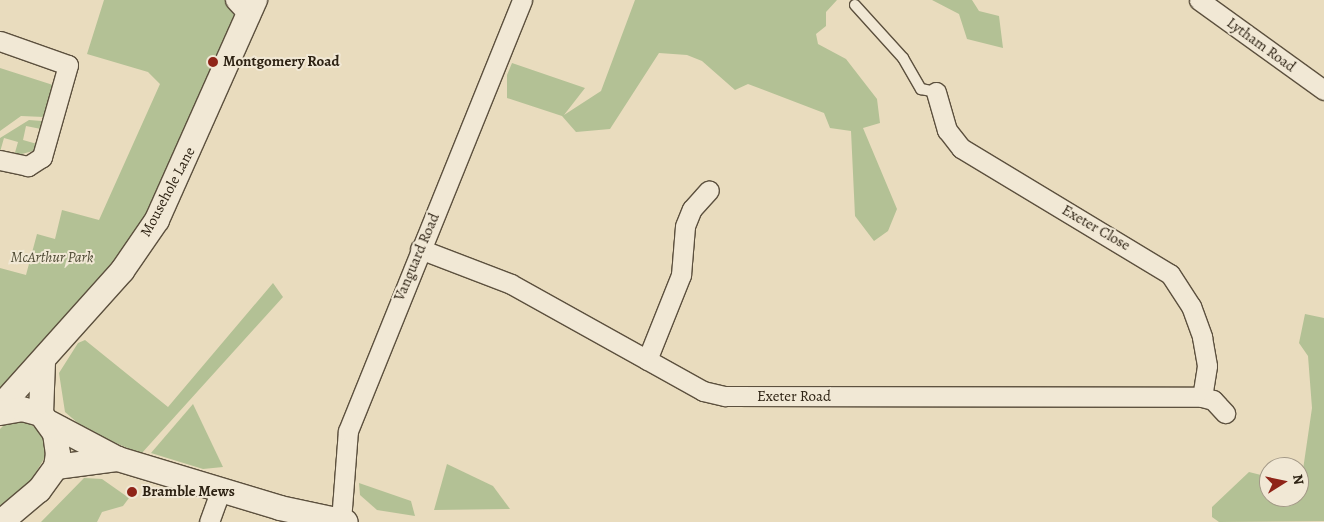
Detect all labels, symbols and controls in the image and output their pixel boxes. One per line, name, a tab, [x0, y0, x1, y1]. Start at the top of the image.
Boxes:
street label: Lytham Road	[1223, 14, 1299, 76]
place label: Montgomery Road	[223, 53, 339, 71]
marker: Montgomery Road	[207, 56, 219, 68]
street label: Mousehole Lane	[137, 144, 199, 240]
street label: Exeter Close	[1059, 201, 1133, 255]
street label: Vanguard Road	[390, 210, 444, 304]
park label: McArthur Park	[11, 249, 93, 267]
street label: Exeter Road	[757, 388, 831, 406]
north arrow	[1259, 457, 1309, 507]
text: N	[1288, 473, 1309, 486]
place label: Bramble Mews	[142, 483, 235, 501]
marker: Bramble Mews	[126, 486, 138, 498]

